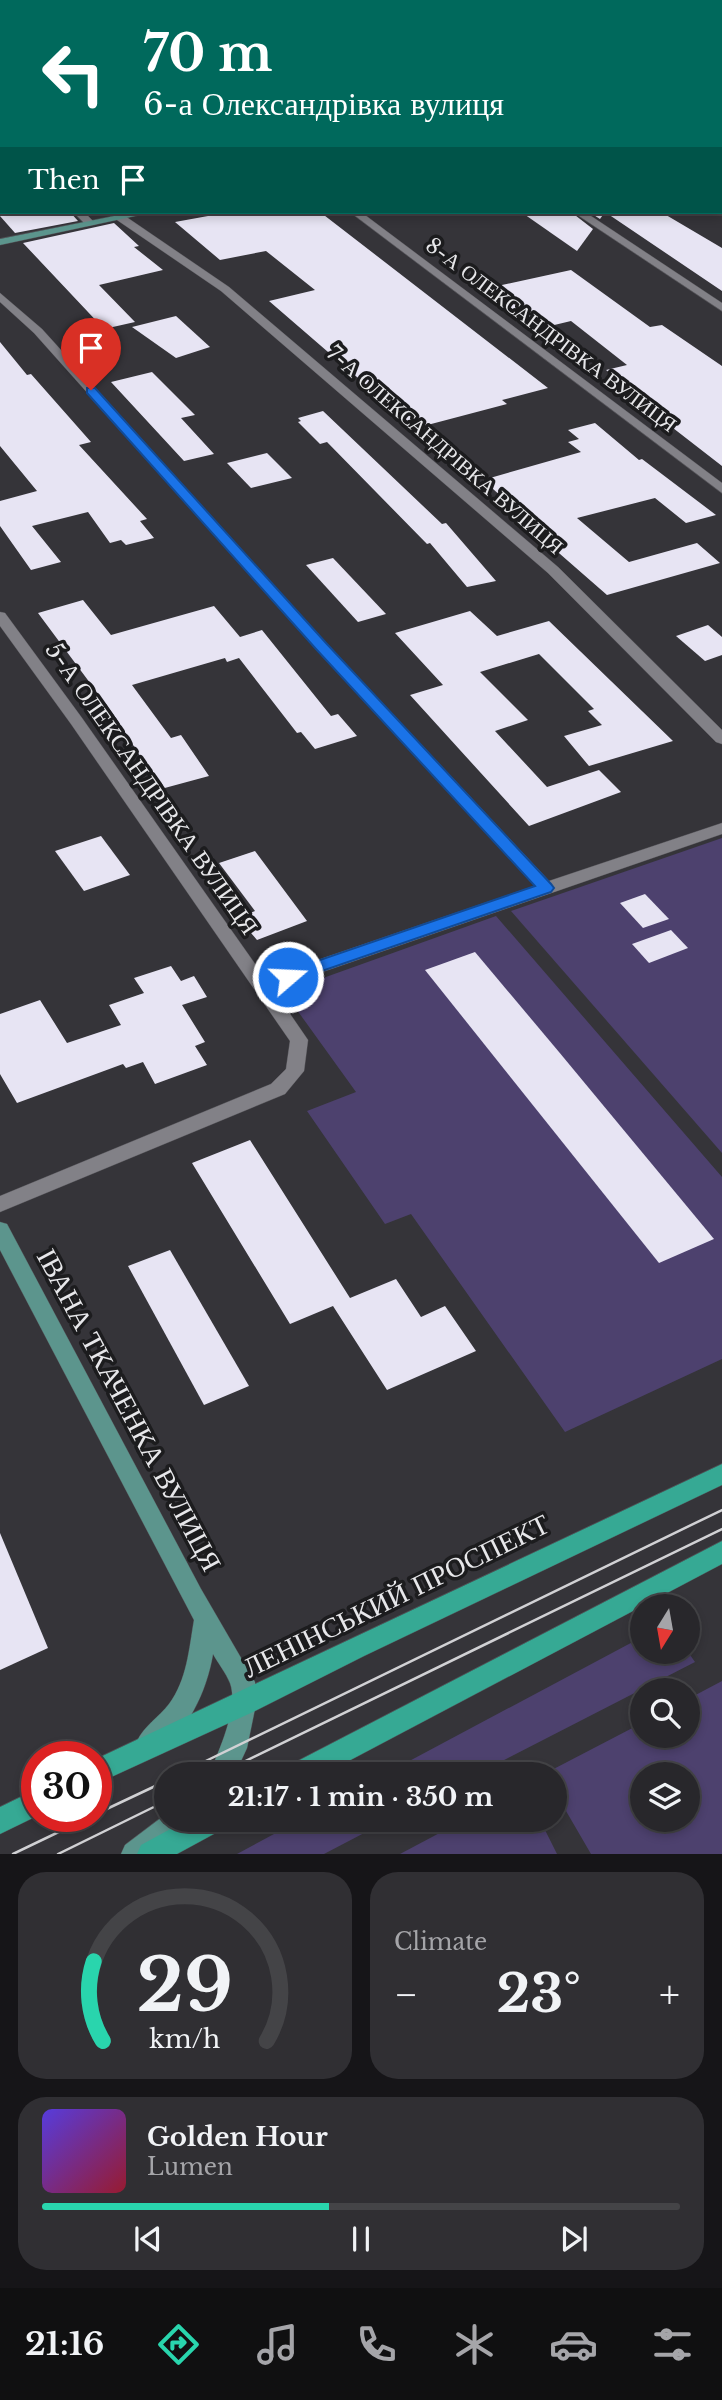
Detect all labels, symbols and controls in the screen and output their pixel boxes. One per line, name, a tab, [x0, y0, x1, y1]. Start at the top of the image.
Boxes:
text: 70 m	[143, 23, 273, 84]
icon: left	[28, 28, 119, 119]
text: 6-а Олександрівка вулиця	[143, 84, 504, 124]
icon: arrive	[114, 161, 152, 199]
text: Then	[28, 164, 100, 196]
street label: 8-А ОЛЕКСАНДРІВКА ВУЛИЦЯ	[421, 232, 681, 438]
pin	[61, 318, 121, 390]
icon: arrive	[72, 329, 110, 367]
street label: 7-А ОЛЕКСАНДРІВКА ВУЛИЦЯ	[322, 340, 568, 560]
street label: 5-А ОЛЕКСАНДРІВКА ВУЛИЦЯ	[40, 636, 264, 940]
position arrow	[251, 940, 325, 1014]
street label: ІВАНА ТКАЧЕНКА ВУЛИЦЯ	[29, 1243, 229, 1577]
street label: ЛЕНІНСЬКИЙ ПРОСПЕКТ	[237, 1507, 555, 1685]
north arrow	[630, 1594, 700, 1664]
map controls	[630, 1594, 700, 1832]
button: search	[630, 1678, 700, 1748]
speed limit sign: 30	[21, 1741, 112, 1832]
button: layers	[630, 1762, 700, 1832]
text: 21:17 · 1 min · 350 m	[228, 1781, 493, 1813]
text: Climate	[394, 1928, 487, 1956]
text: 29	[137, 1941, 233, 2032]
text: 23°	[496, 1962, 581, 2026]
text: −	[394, 1971, 418, 2018]
text: +	[659, 1971, 680, 2018]
text: km/h	[150, 2024, 220, 2055]
text: Golden Hour	[147, 2121, 328, 2153]
text: Lumen	[147, 2153, 233, 2181]
icon: previous	[129, 2220, 167, 2258]
icon: pause	[342, 2220, 380, 2258]
icon: next	[555, 2220, 593, 2258]
icon: directions	[154, 2320, 203, 2369]
icon: music	[253, 2320, 302, 2369]
icon: phone	[352, 2320, 401, 2369]
icon: climate	[450, 2320, 499, 2369]
icon: car	[549, 2320, 598, 2369]
icon: filters	[648, 2320, 697, 2369]
text: 21:16	[25, 2324, 104, 2364]

